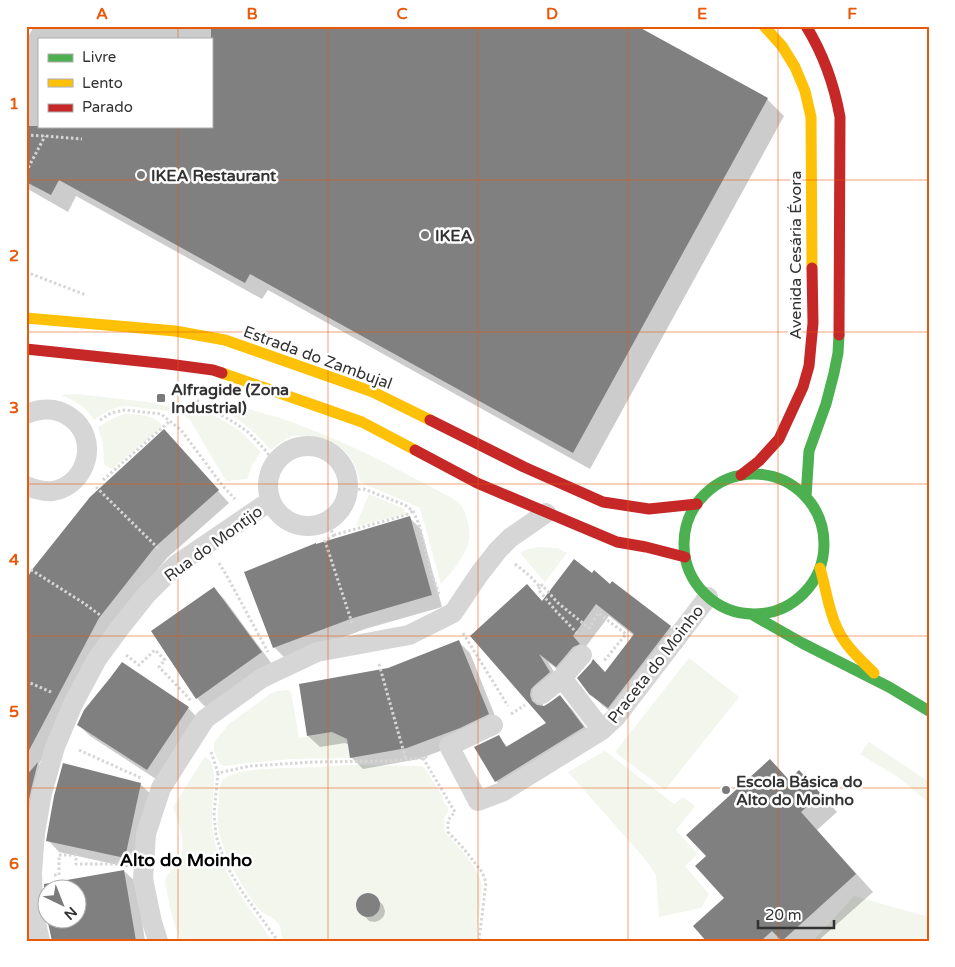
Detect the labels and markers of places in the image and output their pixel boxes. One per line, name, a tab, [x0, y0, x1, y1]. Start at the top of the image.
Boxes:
place label: IKEA Restaurant	[151, 166, 277, 186]
marker: IKEA Restaurant	[135, 169, 147, 181]
place label: IKEA	[435, 226, 472, 246]
marker: IKEA	[419, 229, 431, 241]
place label: Alfragide (Zona Industrial)	[171, 380, 289, 418]
marker: Alfragide (Zona Industrial)	[155, 392, 167, 404]
place label: Escola Básica do Alto do Moinho	[736, 772, 863, 810]
marker: Escola Básica do Alto do Moinho	[720, 784, 732, 796]

